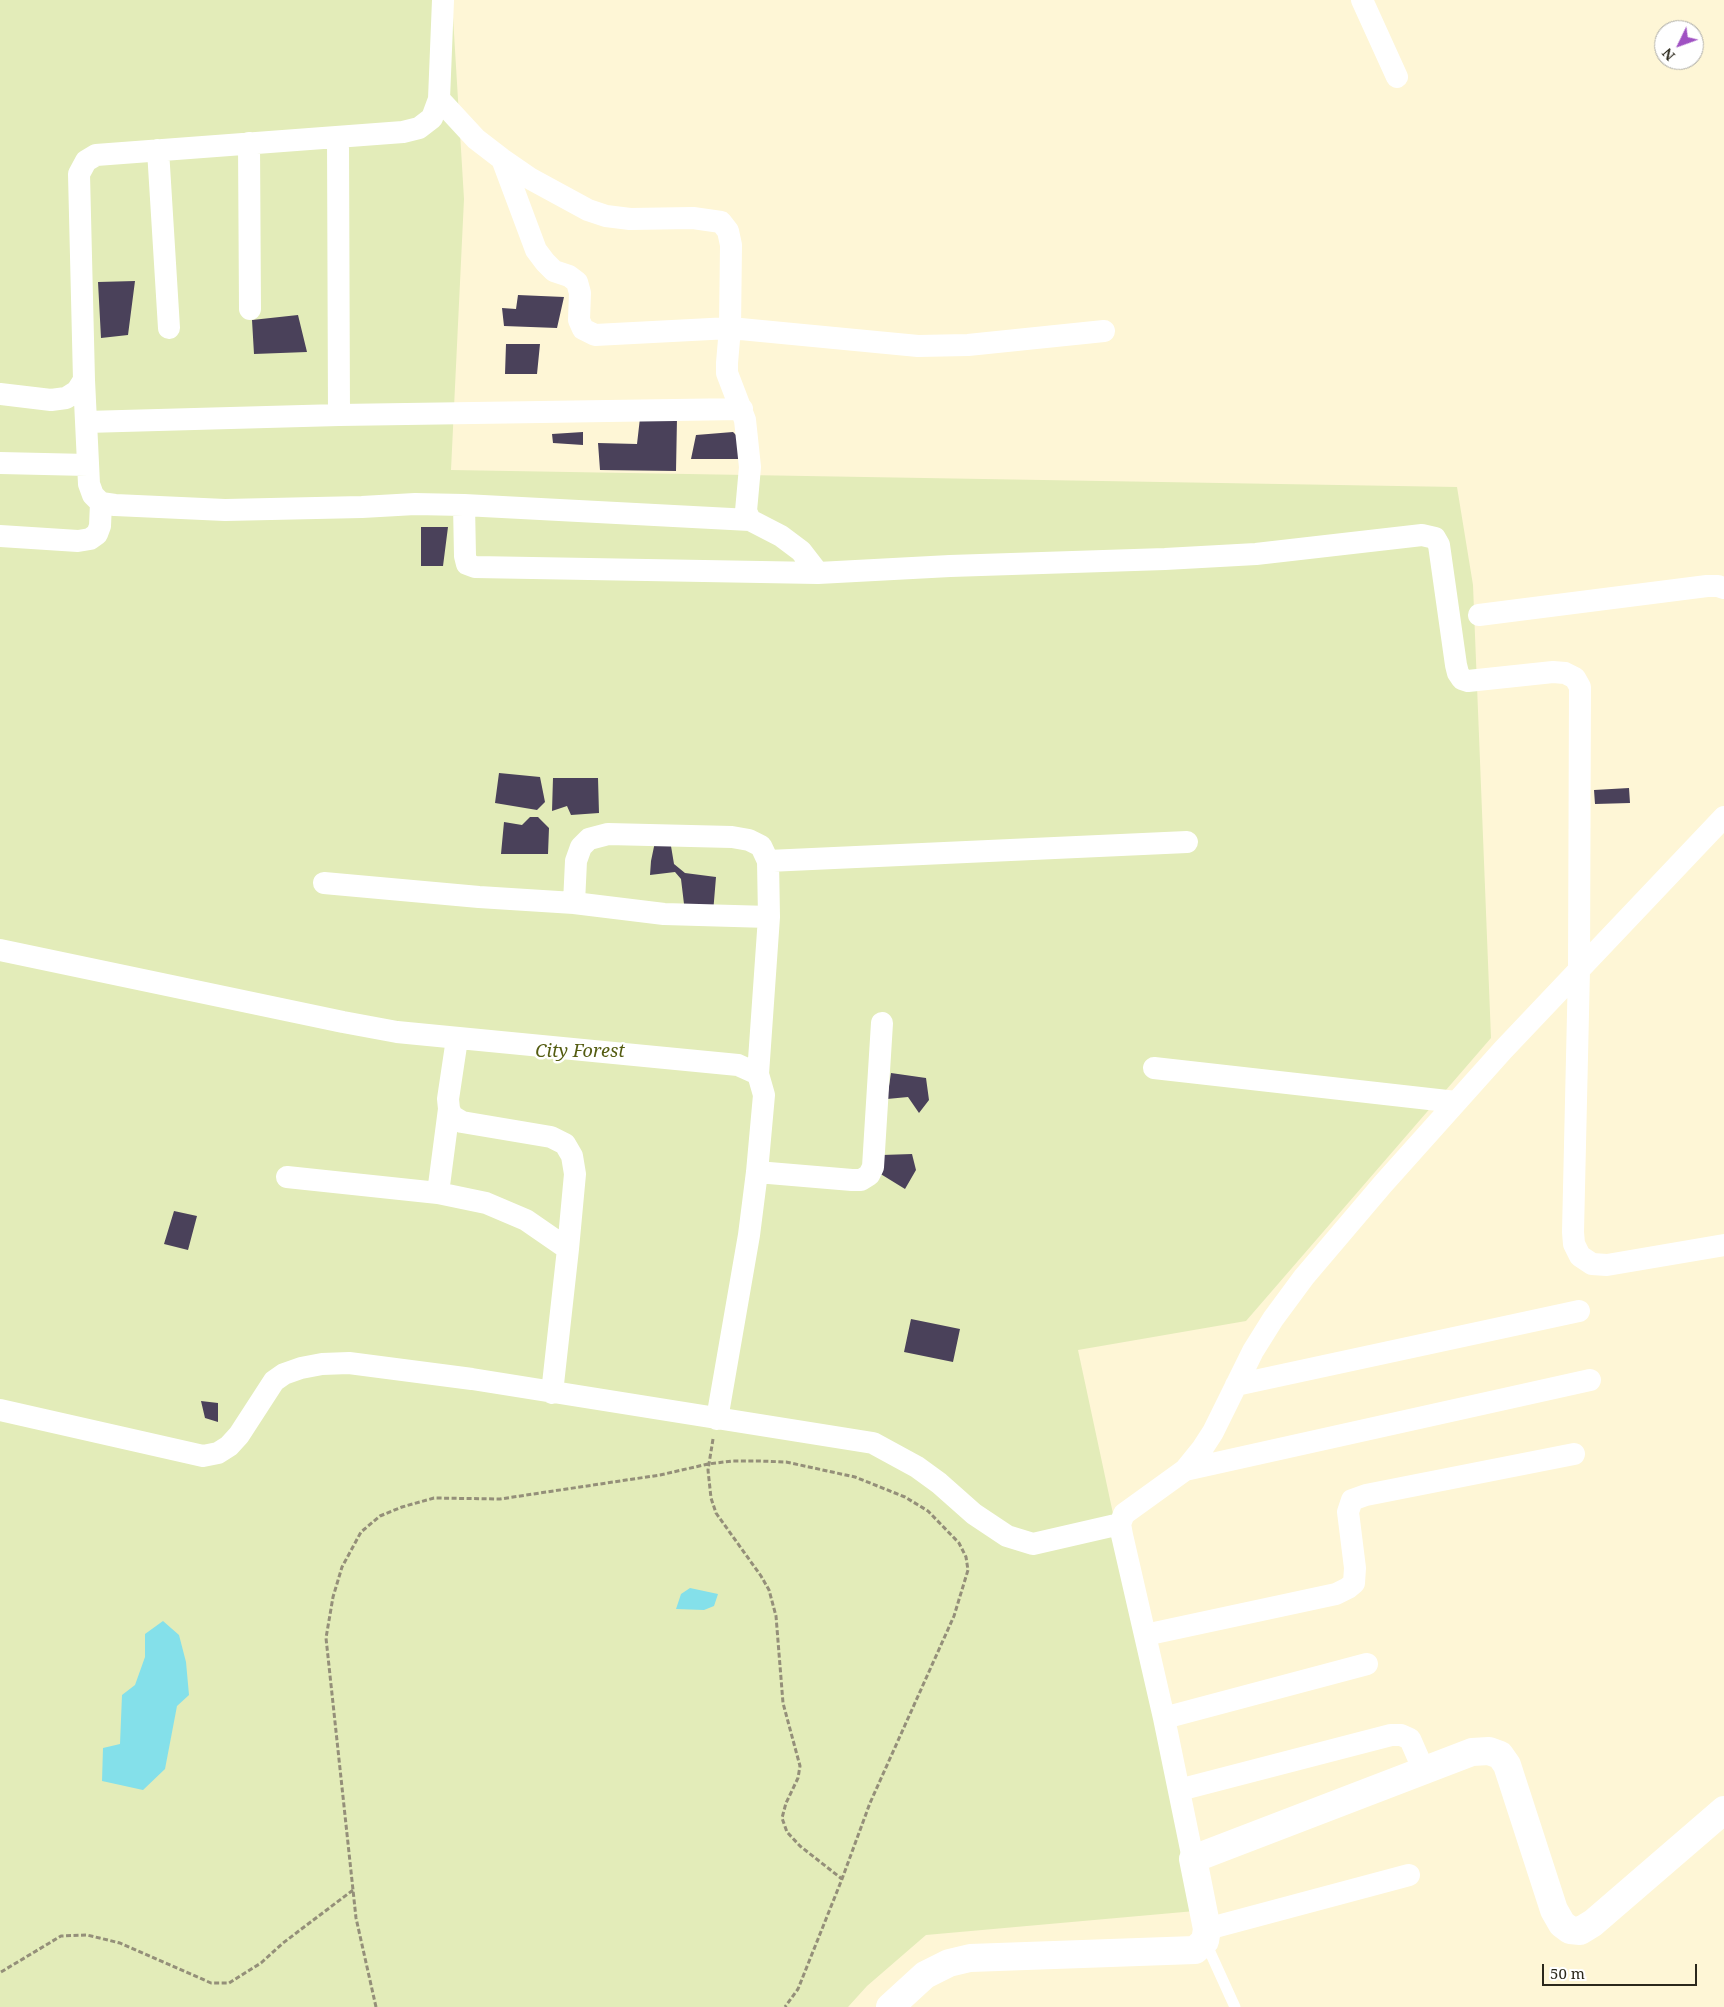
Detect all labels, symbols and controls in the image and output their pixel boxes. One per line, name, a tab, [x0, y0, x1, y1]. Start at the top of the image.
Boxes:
north arrow	[1654, 20, 1704, 70]
text: N	[1657, 44, 1679, 65]
park label: City Forest	[535, 1041, 625, 1063]
scale bar	[1544, 1954, 1699, 1986]
text: 50 m	[1550, 1963, 1585, 1983]

